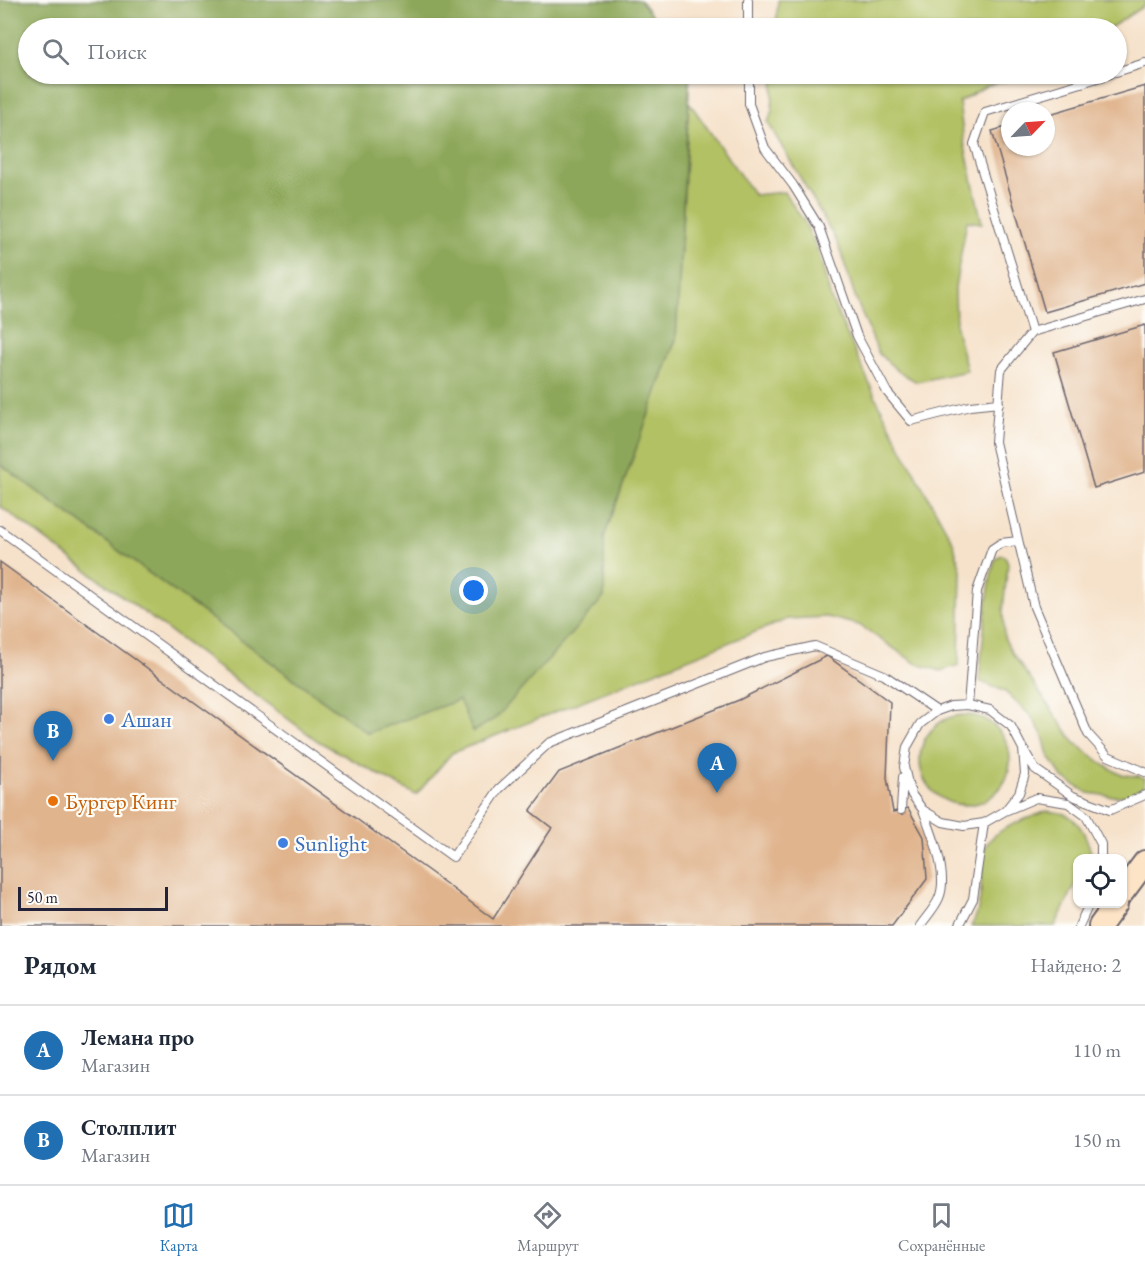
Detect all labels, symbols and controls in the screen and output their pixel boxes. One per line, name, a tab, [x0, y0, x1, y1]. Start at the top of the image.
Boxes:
search box	[18, 18, 1127, 84]
icon: search	[39, 35, 72, 68]
text: Поиск	[87, 37, 147, 66]
north arrow	[1001, 102, 1055, 156]
your location	[459, 576, 488, 605]
place label: Ашан	[120, 705, 172, 734]
pin: B	[34, 712, 72, 761]
marker: Ашан	[102, 712, 116, 726]
pin: A	[698, 744, 736, 793]
place label: Бургер Кинг	[65, 787, 177, 816]
marker: Бургер Кинг	[46, 794, 60, 808]
place label: Sunlight	[295, 829, 367, 858]
marker: Sunlight	[276, 836, 290, 850]
map controls	[1073, 854, 1127, 908]
button: locate	[1073, 854, 1127, 908]
scale bar	[18, 884, 168, 912]
text: 50 m	[27, 887, 58, 908]
text: Рядом	[24, 948, 97, 982]
text: Найдено: 2	[1030, 952, 1121, 978]
text: Лемана про	[81, 1023, 194, 1052]
text: A	[36, 1037, 51, 1063]
text: 110 m	[1073, 1037, 1121, 1063]
text: Магазин	[81, 1052, 150, 1078]
text: Столплит	[81, 1113, 177, 1142]
text: B	[37, 1127, 50, 1153]
text: 150 m	[1073, 1127, 1121, 1153]
text: Магазин	[81, 1142, 150, 1168]
tab: Карта	[160, 1199, 198, 1256]
tab: Маршрут	[517, 1199, 579, 1256]
tab: Сохранённые	[898, 1199, 985, 1256]

